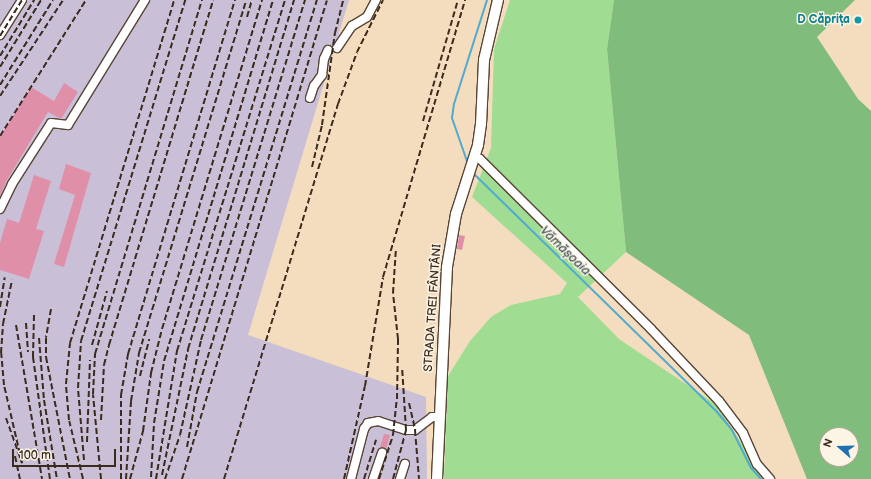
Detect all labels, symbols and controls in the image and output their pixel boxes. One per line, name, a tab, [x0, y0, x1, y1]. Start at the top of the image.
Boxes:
place label: D Căprița	[797, 13, 850, 27]
marker: D Căprița	[853, 15, 863, 25]
water label: Vămășoaia	[536, 223, 594, 279]
street label: STRADA TREI FÂNTÂNI	[421, 243, 445, 373]
north arrow	[819, 427, 859, 467]
text: N	[821, 437, 836, 449]
scale bar	[14, 441, 118, 467]
text: 100 m	[19, 448, 51, 463]

